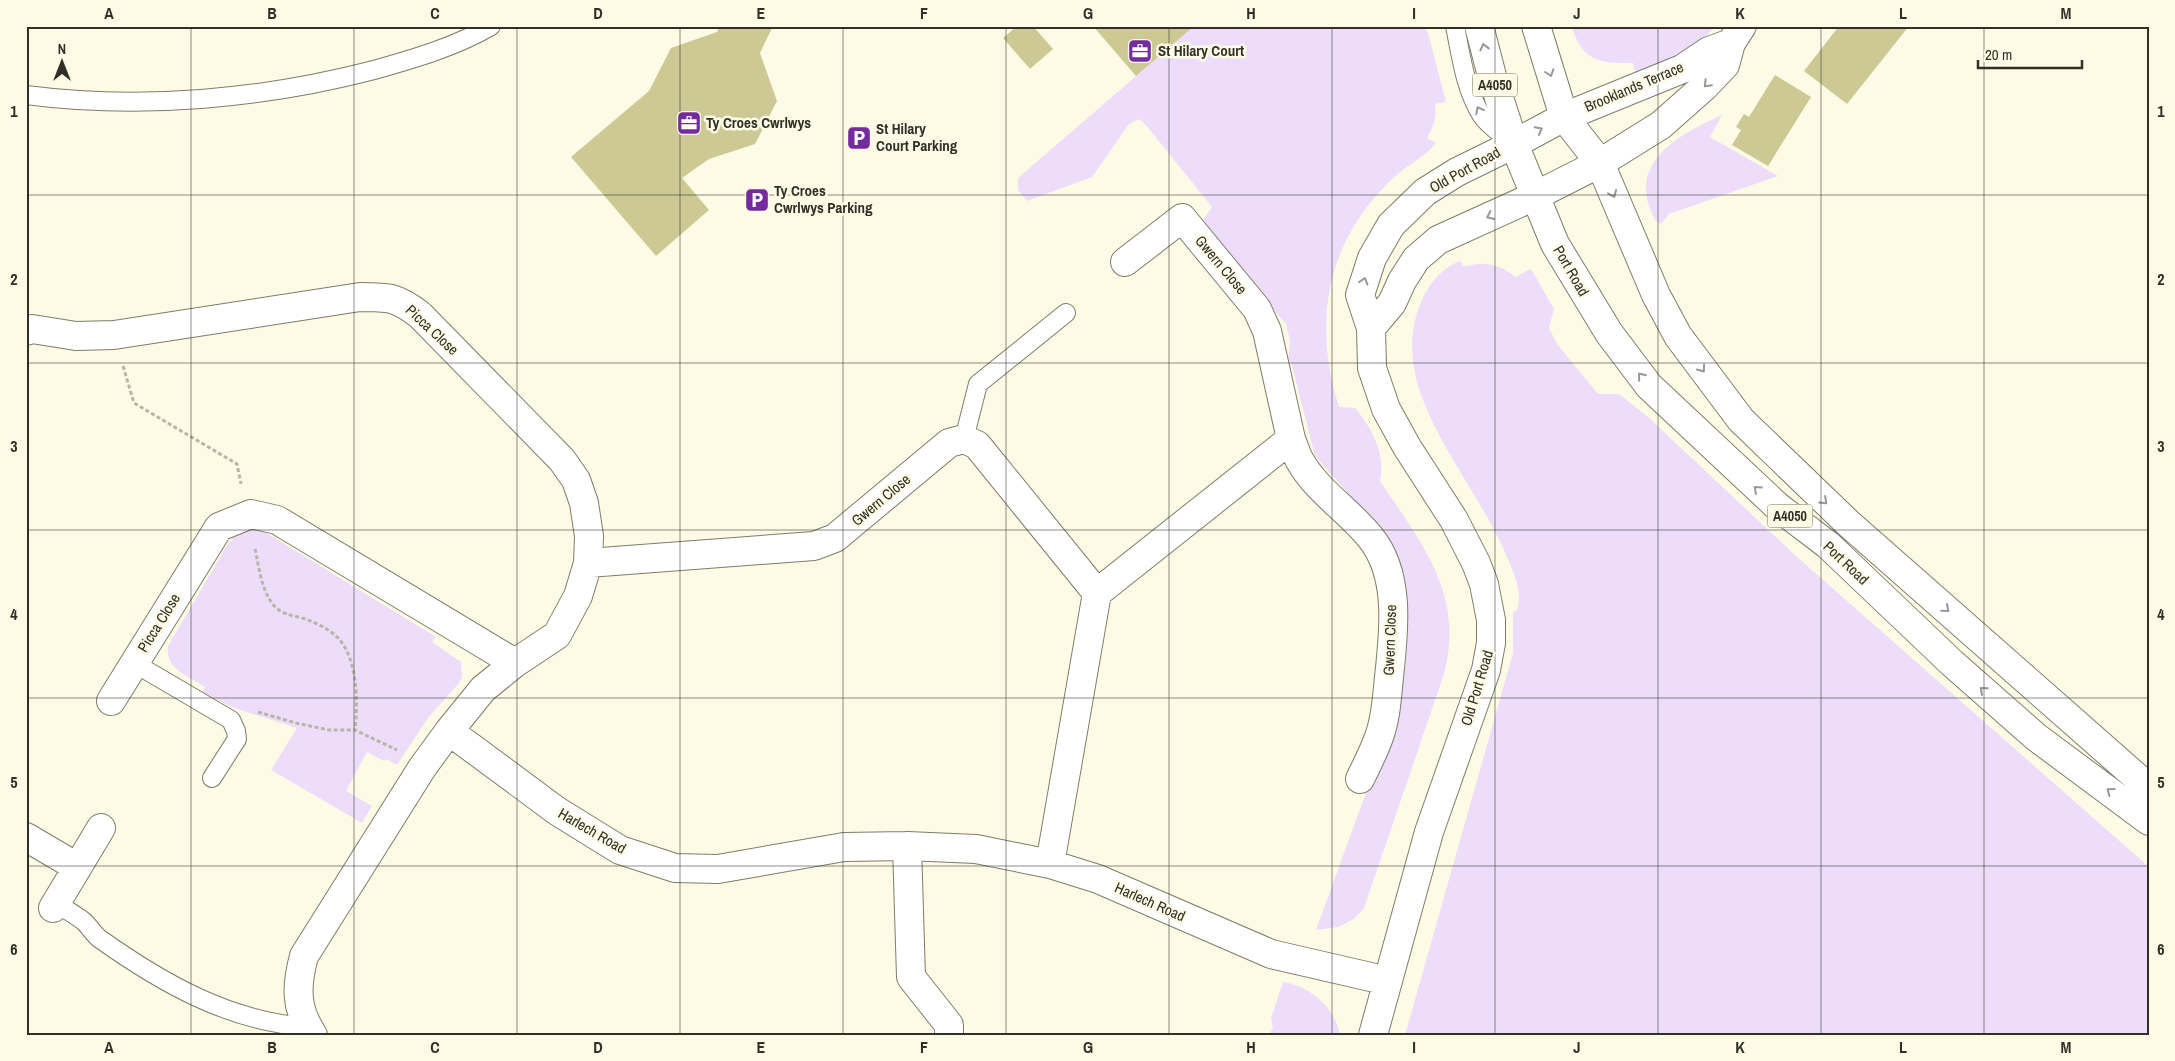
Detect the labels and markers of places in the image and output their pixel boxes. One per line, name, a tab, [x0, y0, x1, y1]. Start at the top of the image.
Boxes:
office icon: St Hilary Court	[1127, 38, 1153, 64]
place label: St Hilary Court	[1158, 40, 1244, 61]
office icon: Ty Croes Cwrlwys	[676, 110, 702, 136]
place label: Ty Croes Cwrlwys	[706, 112, 811, 133]
place label: St Hilary Court Parking	[876, 118, 958, 156]
parking icon: St Hilary Court Parking	[846, 125, 872, 151]
place label: Ty Croes Cwrlwys Parking	[774, 180, 873, 218]
parking icon: Ty Croes Cwrlwys Parking	[744, 187, 770, 213]

